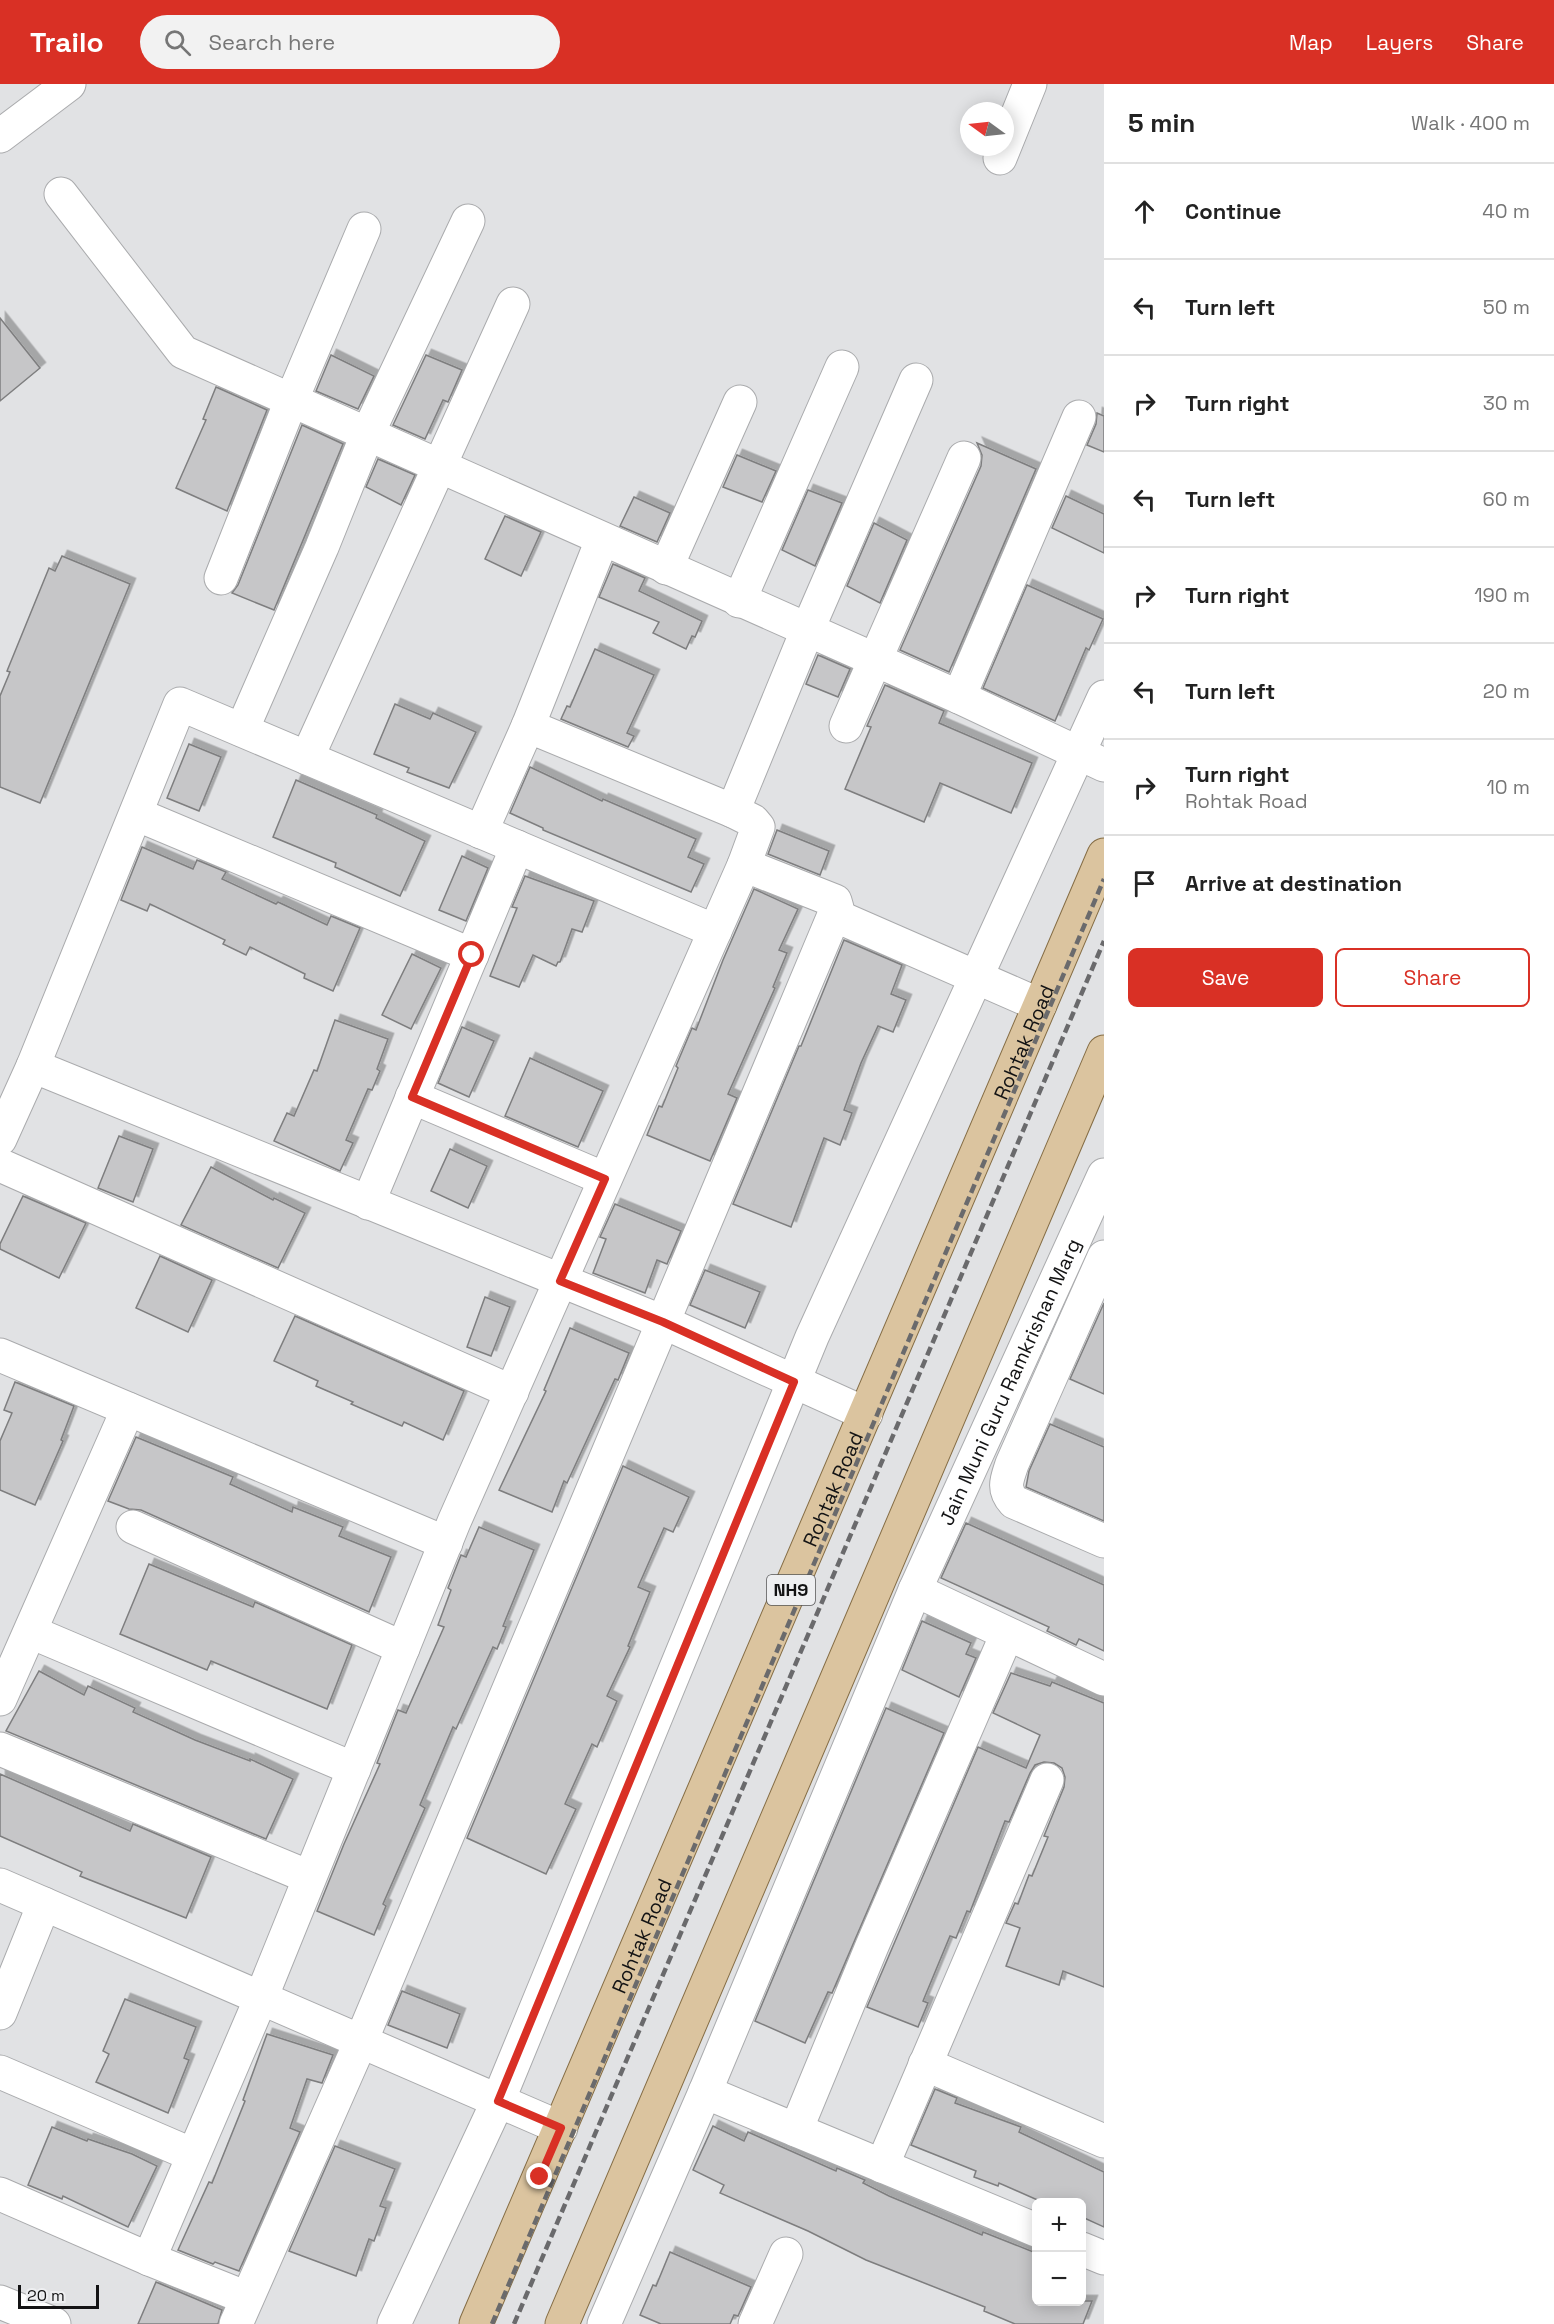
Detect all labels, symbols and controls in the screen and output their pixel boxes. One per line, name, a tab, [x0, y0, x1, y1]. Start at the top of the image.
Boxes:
search box	[140, 15, 560, 69]
text: Trailo	[30, 24, 104, 60]
icon: search	[161, 26, 194, 59]
text: Search here	[209, 28, 335, 56]
text: Map	[1289, 29, 1333, 56]
text: Layers	[1366, 29, 1433, 56]
text: Share	[1466, 29, 1524, 56]
north arrow	[960, 102, 1014, 156]
text: 5 min	[1128, 106, 1195, 140]
text: Walk · 400 m	[1411, 110, 1530, 136]
icon: ahead	[1128, 195, 1161, 228]
text: Continue	[1185, 197, 1281, 225]
text: 40 m	[1482, 198, 1530, 224]
icon: left	[1128, 291, 1161, 324]
text: Turn left	[1185, 293, 1275, 321]
text: 50 m	[1483, 294, 1530, 320]
icon: right	[1128, 387, 1161, 420]
text: Turn right	[1185, 389, 1290, 417]
text: 30 m	[1483, 390, 1530, 416]
icon: left	[1128, 483, 1161, 516]
text: Turn left	[1185, 485, 1275, 513]
text: 60 m	[1483, 486, 1530, 512]
icon: right	[1128, 579, 1161, 612]
text: Turn right	[1185, 581, 1290, 609]
text: 190 m	[1474, 582, 1530, 608]
icon: left	[1128, 675, 1161, 708]
text: Turn left	[1185, 677, 1275, 705]
text: 20 m	[1483, 678, 1530, 704]
text: Turn right	[1185, 760, 1290, 788]
icon: right	[1128, 771, 1161, 804]
text: 10 m	[1486, 774, 1530, 800]
text: Rohtak Road	[1185, 788, 1308, 814]
icon: arrive	[1128, 867, 1161, 900]
text: Arrive at destination	[1185, 869, 1402, 897]
route start	[458, 941, 484, 967]
button: Save	[1128, 948, 1323, 1007]
button: Share	[1335, 948, 1530, 1007]
street label: Rohtak Road	[988, 981, 1060, 1104]
street label: Jain Muni Guru Ramkrishan Marg	[933, 1234, 1086, 1529]
street label: Rohtak Road	[797, 1428, 869, 1551]
road number: NH9	[767, 1575, 815, 1605]
street label: Rohtak Road	[606, 1874, 678, 1997]
route end	[526, 2163, 552, 2189]
map controls	[1032, 2198, 1086, 2306]
button: +	[1032, 2198, 1086, 2252]
button: −	[1032, 2252, 1086, 2306]
scale bar	[18, 2282, 99, 2310]
text: 20 m	[27, 2285, 65, 2306]

